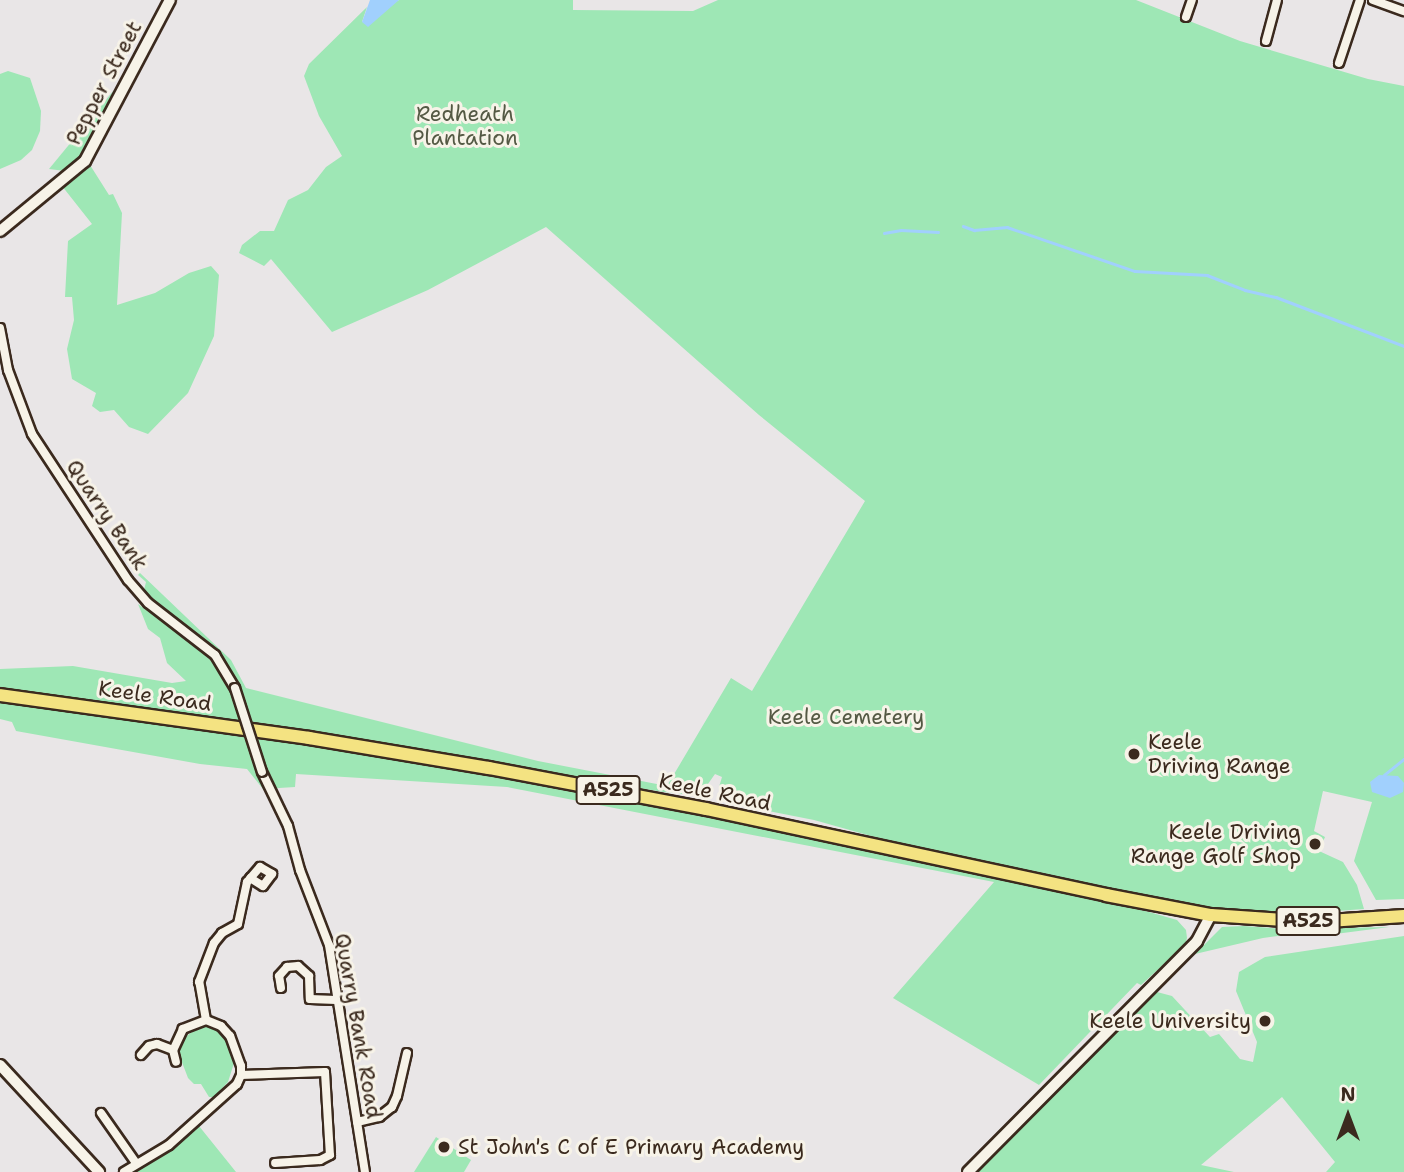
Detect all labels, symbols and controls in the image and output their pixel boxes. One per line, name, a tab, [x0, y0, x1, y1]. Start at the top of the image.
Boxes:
street label: Pepper Street	[61, 17, 147, 149]
park label: Redheath Plantation	[412, 101, 518, 151]
street label: Quarry Bank	[61, 455, 153, 575]
street label: Keele Road	[97, 676, 213, 716]
park label: Keele Cemetery	[768, 704, 924, 730]
place label: Keele Driving Range	[1148, 729, 1291, 779]
marker: Keele Driving Range	[1126, 746, 1142, 762]
street label: Keele Road	[657, 768, 773, 816]
road number: A525	[575, 775, 641, 806]
place label: Keele Driving Range Golf Shop	[1131, 819, 1301, 869]
marker: Keele Driving Range Golf Shop	[1307, 836, 1323, 852]
road number: A525	[1275, 906, 1341, 937]
street label: Quarry Bank Road	[329, 931, 387, 1121]
place label: Keele University	[1089, 1008, 1251, 1034]
marker: Keele University	[1257, 1013, 1273, 1029]
north arrow	[1313, 1081, 1383, 1151]
text: N	[1340, 1082, 1356, 1107]
place label: St John's C of E Primary Academy	[458, 1134, 804, 1160]
marker: St John's C of E Primary Academy	[436, 1139, 452, 1155]

